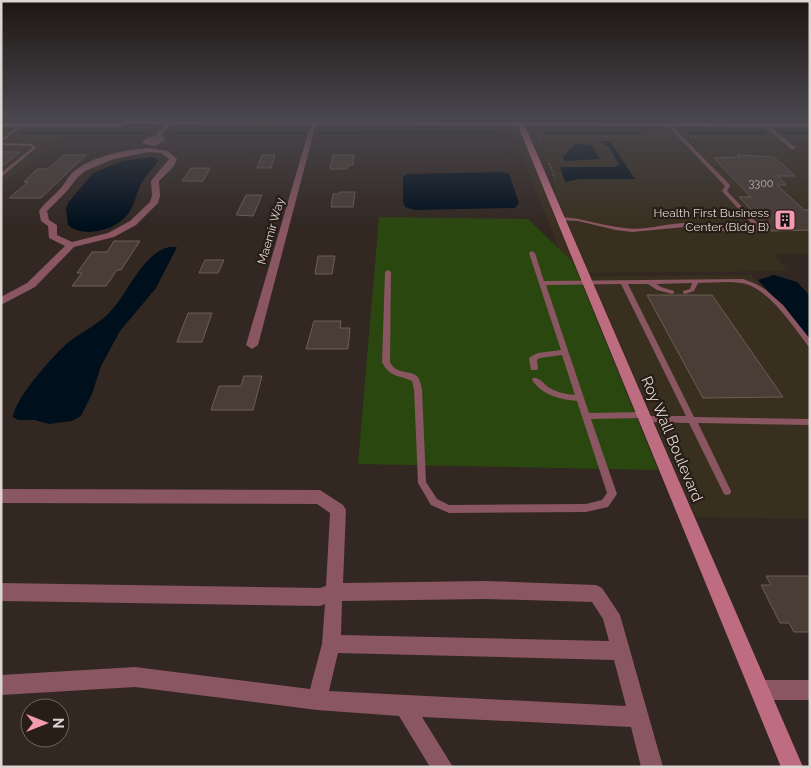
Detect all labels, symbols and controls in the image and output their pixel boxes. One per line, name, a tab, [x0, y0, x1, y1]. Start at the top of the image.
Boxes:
house number: 3300	[748, 177, 774, 190]
street label: Maemir Way	[255, 195, 287, 266]
place label: Health First Business Center (Bldg B)	[653, 206, 769, 234]
building icon: Health First Business Center (Bldg B)	[773, 208, 797, 232]
street label: Roy Wall Boulevard	[637, 373, 707, 505]
north arrow	[20, 698, 70, 748]
text: N	[50, 718, 66, 728]

